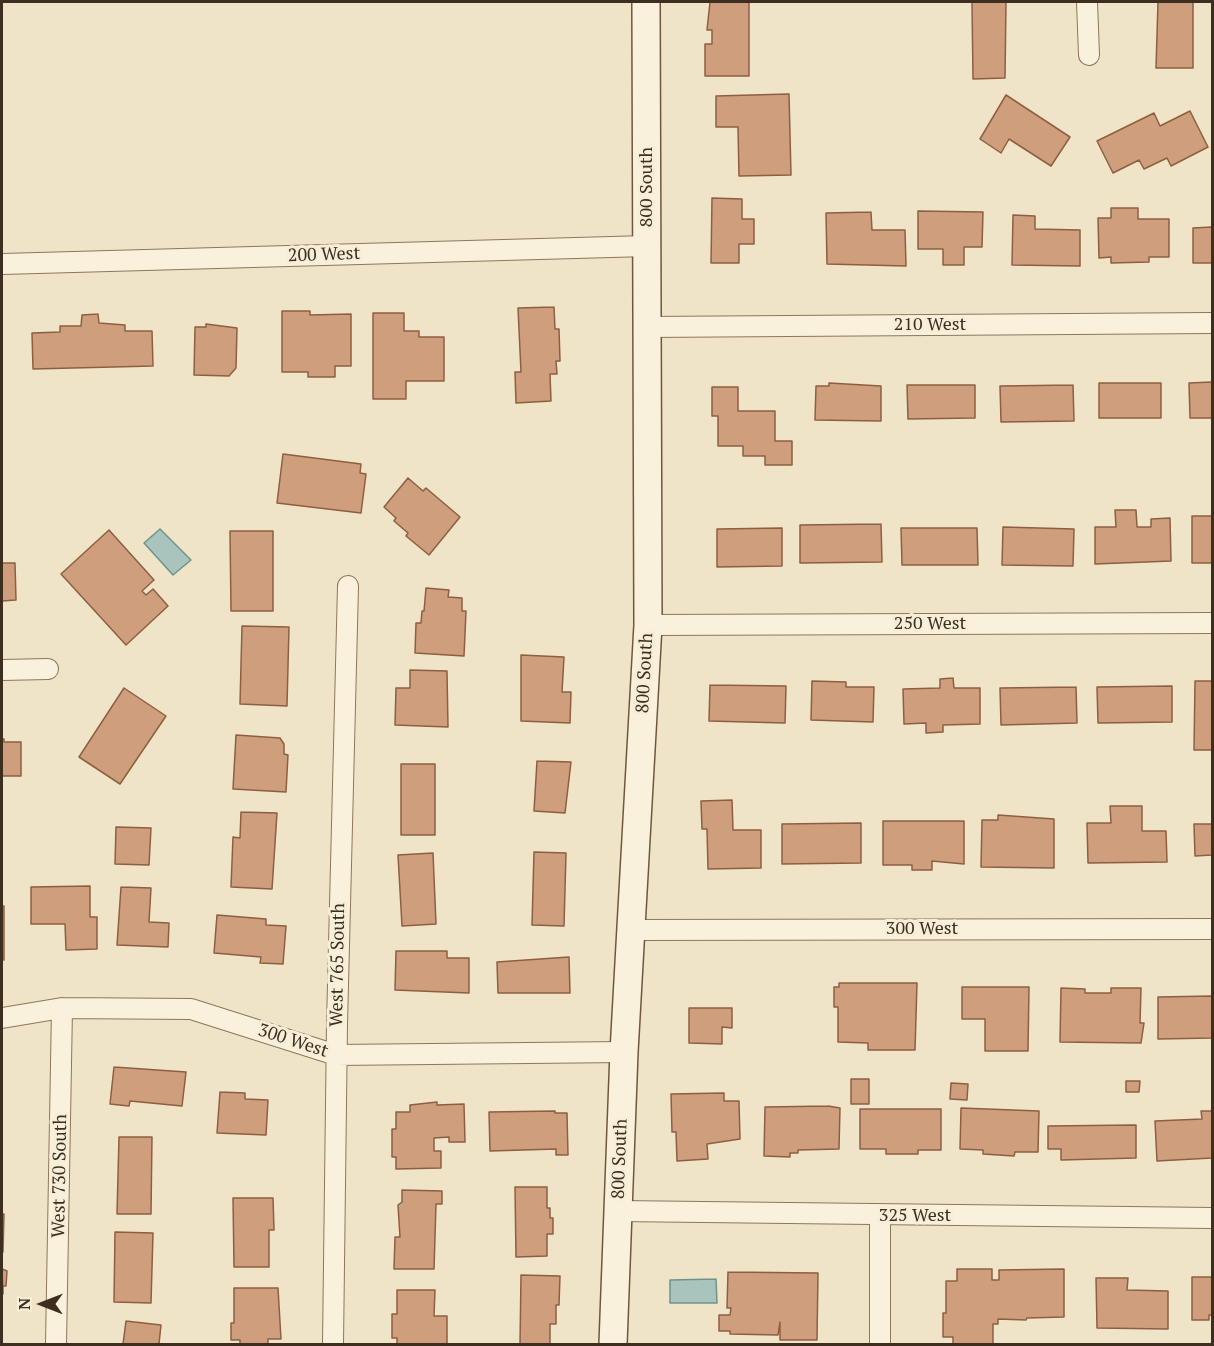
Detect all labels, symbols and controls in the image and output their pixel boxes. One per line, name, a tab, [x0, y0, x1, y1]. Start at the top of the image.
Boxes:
street label: 800 South	[636, 147, 658, 227]
street label: 200 West	[287, 243, 361, 267]
street label: 210 West	[894, 314, 966, 336]
street label: 250 West	[894, 613, 966, 635]
street label: 800 South	[632, 632, 658, 714]
street label: West 765 South	[326, 903, 350, 1027]
street label: 300 West	[886, 918, 958, 940]
street label: 300 West	[255, 1020, 331, 1062]
street label: West 730 South	[48, 1114, 72, 1238]
street label: 800 South	[608, 1118, 632, 1200]
street label: 325 West	[879, 1205, 951, 1227]
north arrow	[12, 1274, 72, 1334]
text: N	[13, 1298, 35, 1310]

